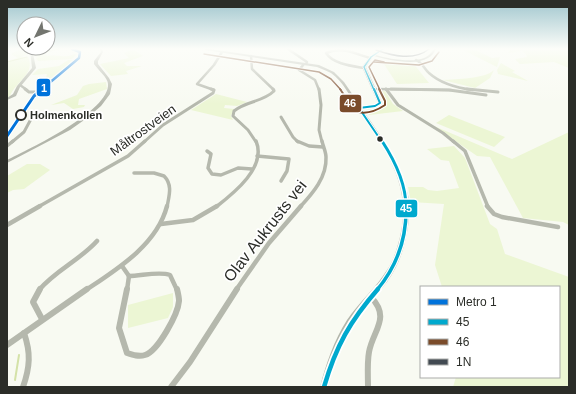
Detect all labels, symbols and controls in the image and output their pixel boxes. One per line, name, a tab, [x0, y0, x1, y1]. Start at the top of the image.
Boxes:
north arrow	[16, 16, 56, 56]
text: N	[22, 36, 36, 50]
line badge: 1	[36, 78, 51, 97]
text: 1	[41, 82, 47, 94]
line badge: 46	[339, 94, 362, 113]
text: 46	[344, 97, 356, 109]
street label: Måltrostveien	[107, 101, 179, 159]
marker: Holmenkollen	[15, 109, 27, 121]
place label: Holmenkollen	[30, 109, 102, 121]
unlabelled marker	[375, 134, 385, 144]
street label: Olav Aukrusts vei	[220, 177, 310, 285]
line badge: 45	[395, 199, 418, 218]
text: 45	[400, 202, 412, 214]
legend	[420, 286, 560, 378]
text: Metro 1	[456, 295, 497, 309]
text: 45	[456, 315, 470, 329]
text: 46	[456, 335, 470, 349]
text: 1N	[456, 355, 471, 369]

